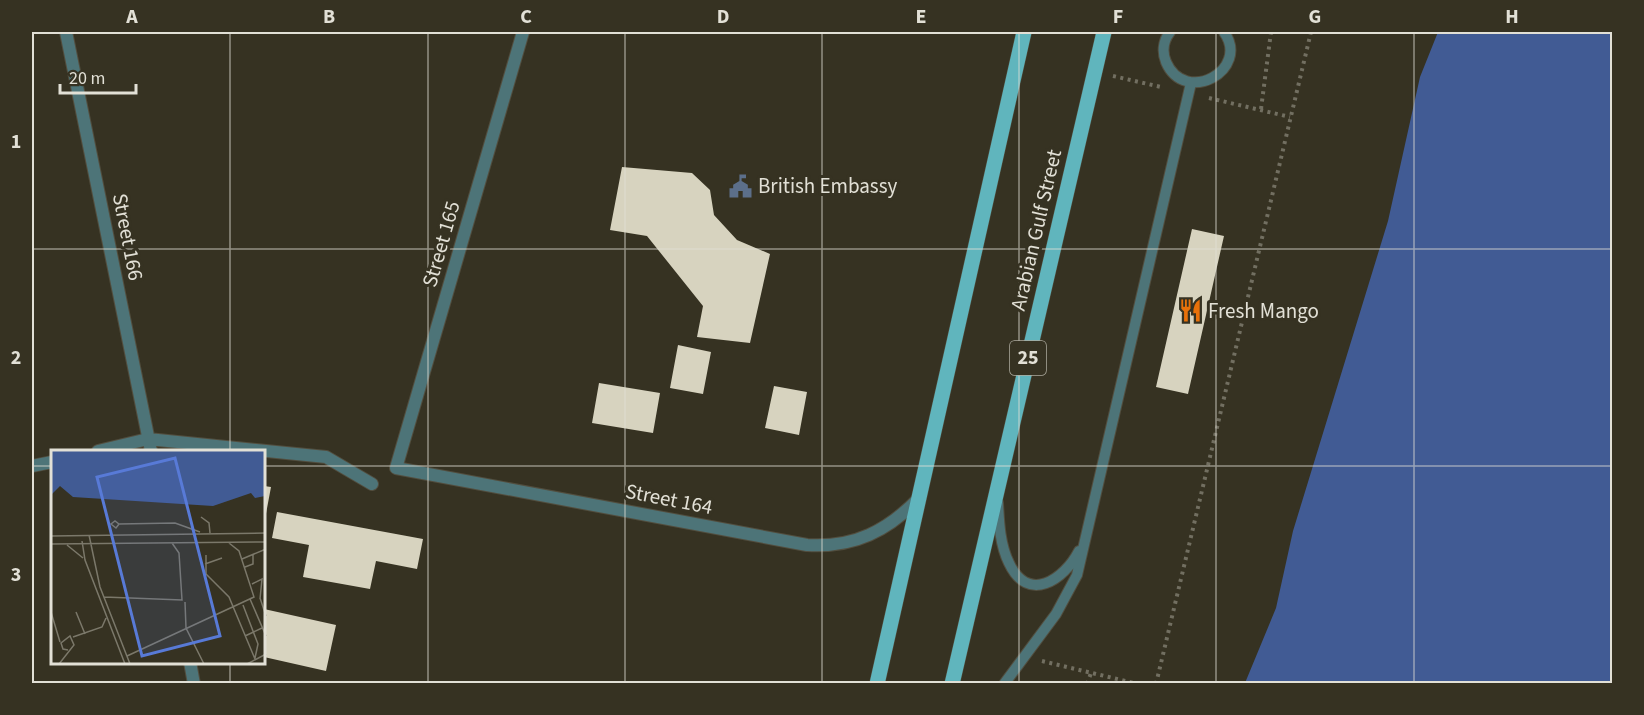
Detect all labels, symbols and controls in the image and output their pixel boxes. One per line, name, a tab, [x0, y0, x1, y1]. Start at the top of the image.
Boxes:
text: A	[125, 3, 138, 31]
text: B	[323, 3, 335, 31]
text: C	[520, 3, 532, 31]
text: D	[717, 3, 729, 31]
text: E	[916, 3, 926, 31]
text: F	[1113, 3, 1123, 31]
text: G	[1309, 3, 1321, 31]
text: H	[1505, 3, 1519, 31]
scale bar	[60, 57, 136, 95]
text: 20 m	[69, 66, 105, 91]
text: 1	[11, 128, 21, 156]
street label: Arabian Gulf Street	[1003, 146, 1069, 314]
place label: British Embassy	[758, 171, 897, 201]
public building icon: British Embassy	[727, 173, 753, 199]
street label: Street 166	[105, 191, 151, 283]
street label: Street 165	[414, 198, 468, 290]
place label: Fresh Mango	[1208, 296, 1319, 326]
restaurant icon: Fresh Mango	[1177, 298, 1203, 324]
road number: 25	[1010, 341, 1046, 375]
text: 2	[11, 344, 21, 372]
inset map	[51, 450, 266, 664]
street label: Street 164	[623, 476, 715, 522]
text: 3	[11, 561, 21, 589]

